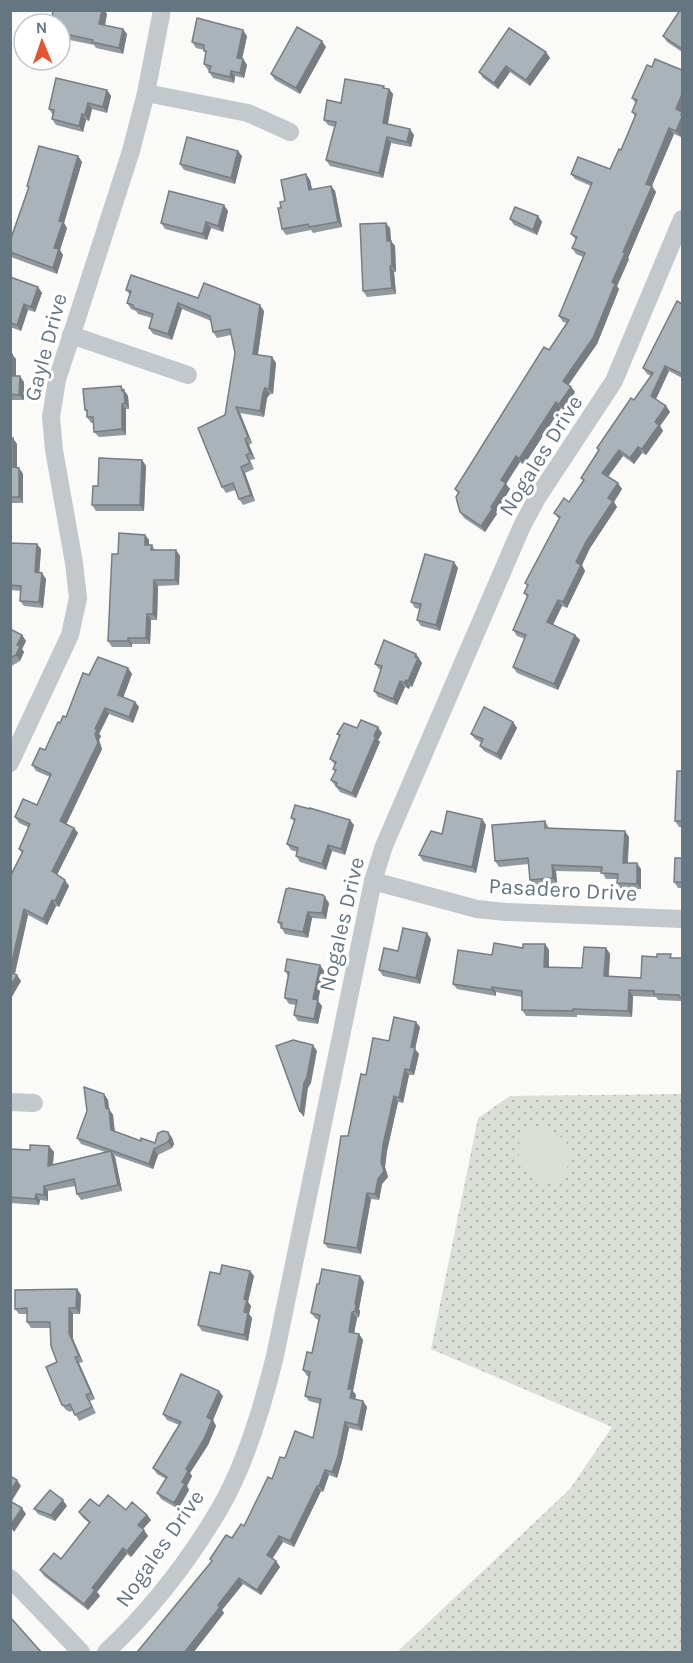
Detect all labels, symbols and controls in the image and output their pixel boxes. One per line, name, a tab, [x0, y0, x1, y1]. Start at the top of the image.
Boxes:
north arrow	[12, 12, 72, 72]
text: N	[35, 18, 48, 37]
street label: Gayle Drive	[19, 290, 73, 404]
street label: Nogales Drive	[493, 390, 588, 521]
street label: Nogales Drive	[314, 854, 370, 994]
street label: Pasadero Drive	[488, 873, 638, 907]
street label: Nogales Drive	[110, 1485, 210, 1612]

